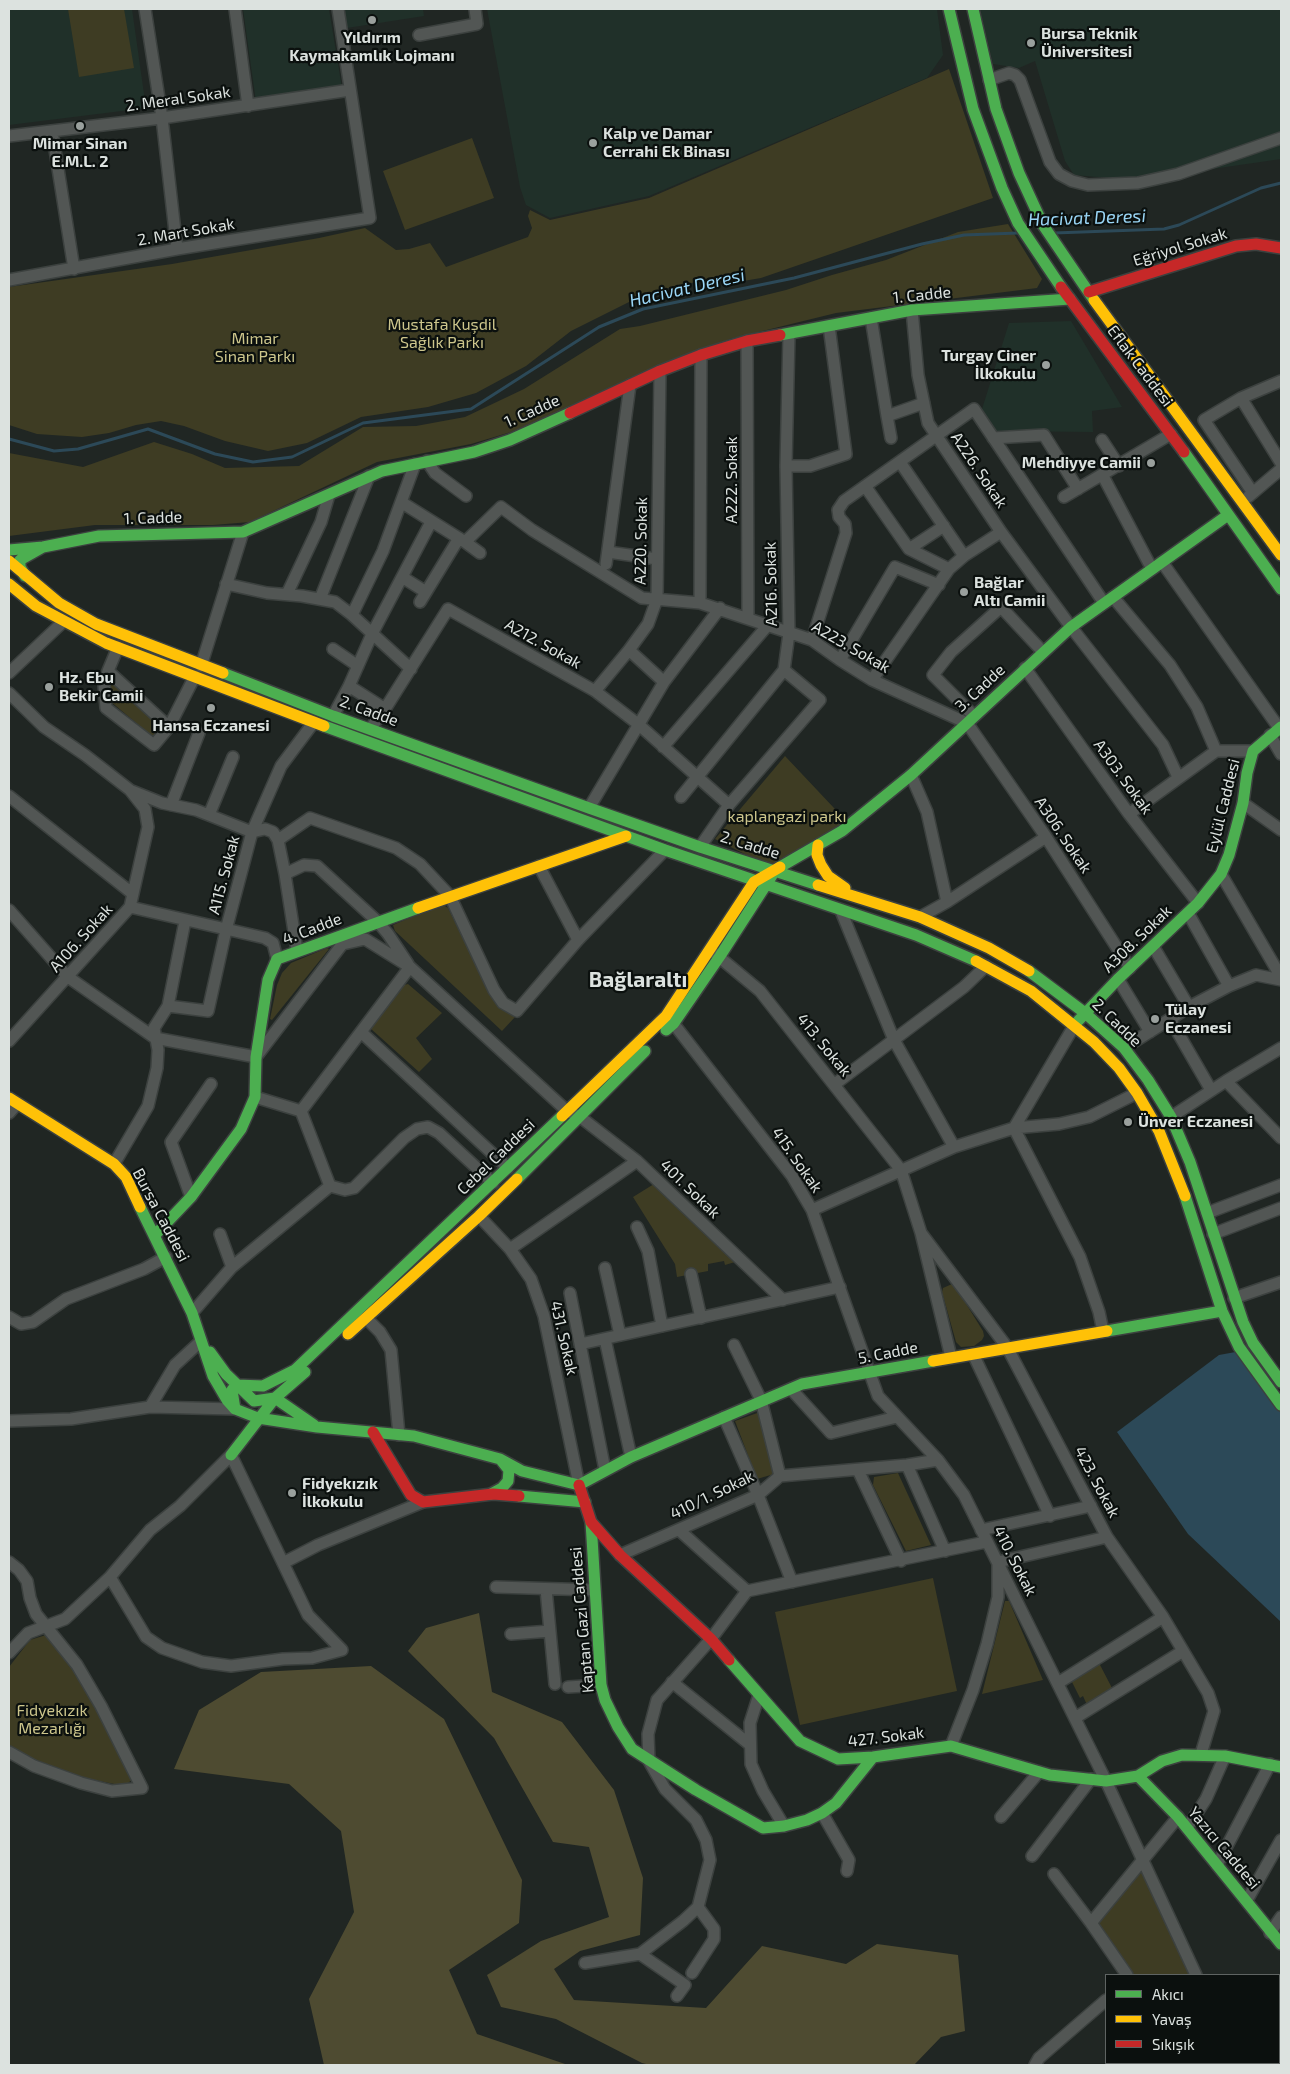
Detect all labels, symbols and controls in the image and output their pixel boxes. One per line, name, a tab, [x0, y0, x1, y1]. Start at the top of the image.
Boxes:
marker: Yıldırım Kaymakamlık Lojmanı	[366, 14, 378, 26]
place label: Bursa Teknik Üniversitesi	[1041, 24, 1138, 62]
place label: Yıldırım Kaymakamlık Lojmanı	[289, 28, 455, 66]
marker: Bursa Teknik Üniversitesi	[1025, 37, 1037, 49]
street label: 2. Meral Sokak	[124, 82, 232, 116]
marker: Mimar Sinan E.M.L. 2	[74, 120, 86, 132]
place label: Kalp ve Damar Cerrahi Ek Binası	[603, 124, 730, 162]
place label: Mimar Sinan E.M.L. 2	[33, 134, 127, 172]
marker: Kalp ve Damar Cerrahi Ek Binası	[587, 137, 599, 149]
water label: Hacivat Deresi	[1028, 205, 1146, 231]
street label: 2. Mart Sokak	[136, 214, 236, 250]
street label: Eğriyol Sokak	[1131, 224, 1229, 270]
water label: Hacivat Deresi	[627, 264, 747, 312]
street label: 1. Cadde	[892, 282, 952, 308]
park label: Mustafa Kuşdil Sağlık Parkı	[387, 315, 497, 353]
street label: Eflak Caddesi	[1103, 321, 1177, 411]
park label: Mimar Sinan Parkı	[215, 329, 295, 367]
place label: Turgay Ciner İlkokulu	[941, 346, 1036, 384]
marker: Turgay Ciner İlkokulu	[1040, 359, 1052, 371]
street label: 1. Cadde	[501, 390, 563, 432]
street label: A226. Sokak	[947, 428, 1011, 512]
street label: A222. Sokak	[722, 436, 742, 524]
place label: Mehdiyye Camii	[1022, 453, 1141, 473]
marker: Mehdiyye Camii	[1145, 457, 1157, 469]
street label: A220. Sokak	[631, 497, 651, 585]
street label: 1. Cadde	[123, 507, 183, 529]
street label: A216. Sokak	[761, 541, 781, 627]
place label: Bağlar Altı Camii	[974, 573, 1045, 611]
marker: Bağlar Altı Camii	[958, 586, 970, 598]
street label: A212. Sokak	[501, 615, 585, 673]
street label: A223. Sokak	[808, 617, 894, 677]
street label: 3. Cadde	[951, 660, 1009, 716]
place label: Hz. Ebu Bekir Camii	[59, 668, 143, 706]
marker: Hz. Ebu Bekir Camii	[43, 681, 55, 693]
street label: 2. Cadde	[337, 692, 401, 730]
marker: Hansa Eczanesi	[205, 702, 217, 714]
place label: Hansa Eczanesi	[152, 716, 270, 736]
street label: A303. Sokak	[1089, 736, 1157, 818]
street label: Eylül Caddesi	[1202, 757, 1244, 855]
street label: A306. Sokak	[1030, 793, 1096, 877]
park label: kaplangazi parkı	[728, 807, 846, 827]
street label: 2. Cadde	[718, 827, 782, 863]
street label: A115. Sokak	[204, 833, 244, 917]
street label: A106. Sokak	[45, 900, 117, 976]
street label: A308. Sokak	[1098, 901, 1176, 977]
street label: 4. Cadde	[280, 909, 344, 949]
district label: Bağlaraltı	[589, 967, 687, 993]
street label: 2. Cadde	[1088, 995, 1146, 1051]
place label: Tülay Eczanesi	[1165, 1000, 1231, 1038]
street label: 413. Sokak	[793, 1010, 855, 1080]
marker: Tülay Eczanesi	[1149, 1013, 1161, 1025]
place label: Ünver Eczanesi	[1138, 1112, 1253, 1132]
street label: Cebel Caddesi	[453, 1115, 539, 1199]
marker: Ünver Eczanesi	[1122, 1116, 1134, 1128]
street label: 415. Sokak	[768, 1124, 826, 1196]
street label: 401. Sokak	[656, 1156, 724, 1222]
street label: Bursa Caddesi	[128, 1165, 194, 1265]
street label: 431. Sokak	[546, 1299, 582, 1377]
street label: 5. Cadde	[856, 1338, 920, 1368]
street label: 423. Sokak	[1070, 1443, 1124, 1521]
street label: 410/1. Sokak	[667, 1466, 757, 1524]
place label: Fidyekızık İlkokulu	[302, 1474, 378, 1512]
marker: Fidyekızık İlkokulu	[286, 1487, 298, 1499]
street label: 410. Sokak	[989, 1523, 1041, 1599]
street label: Kaptan Gazi Caddesi	[566, 1546, 598, 1694]
park label: Fidyekızık Mezarlığı	[16, 1701, 88, 1739]
street label: 427. Sokak	[847, 1723, 925, 1751]
street label: Yazıcı Caddesi	[1184, 1803, 1264, 1893]
legend	[1105, 1974, 1280, 2064]
text: Akıcı	[1152, 1985, 1184, 2003]
text: Yavaş	[1152, 2010, 1192, 2028]
text: Sıkışık	[1152, 2035, 1195, 2053]

